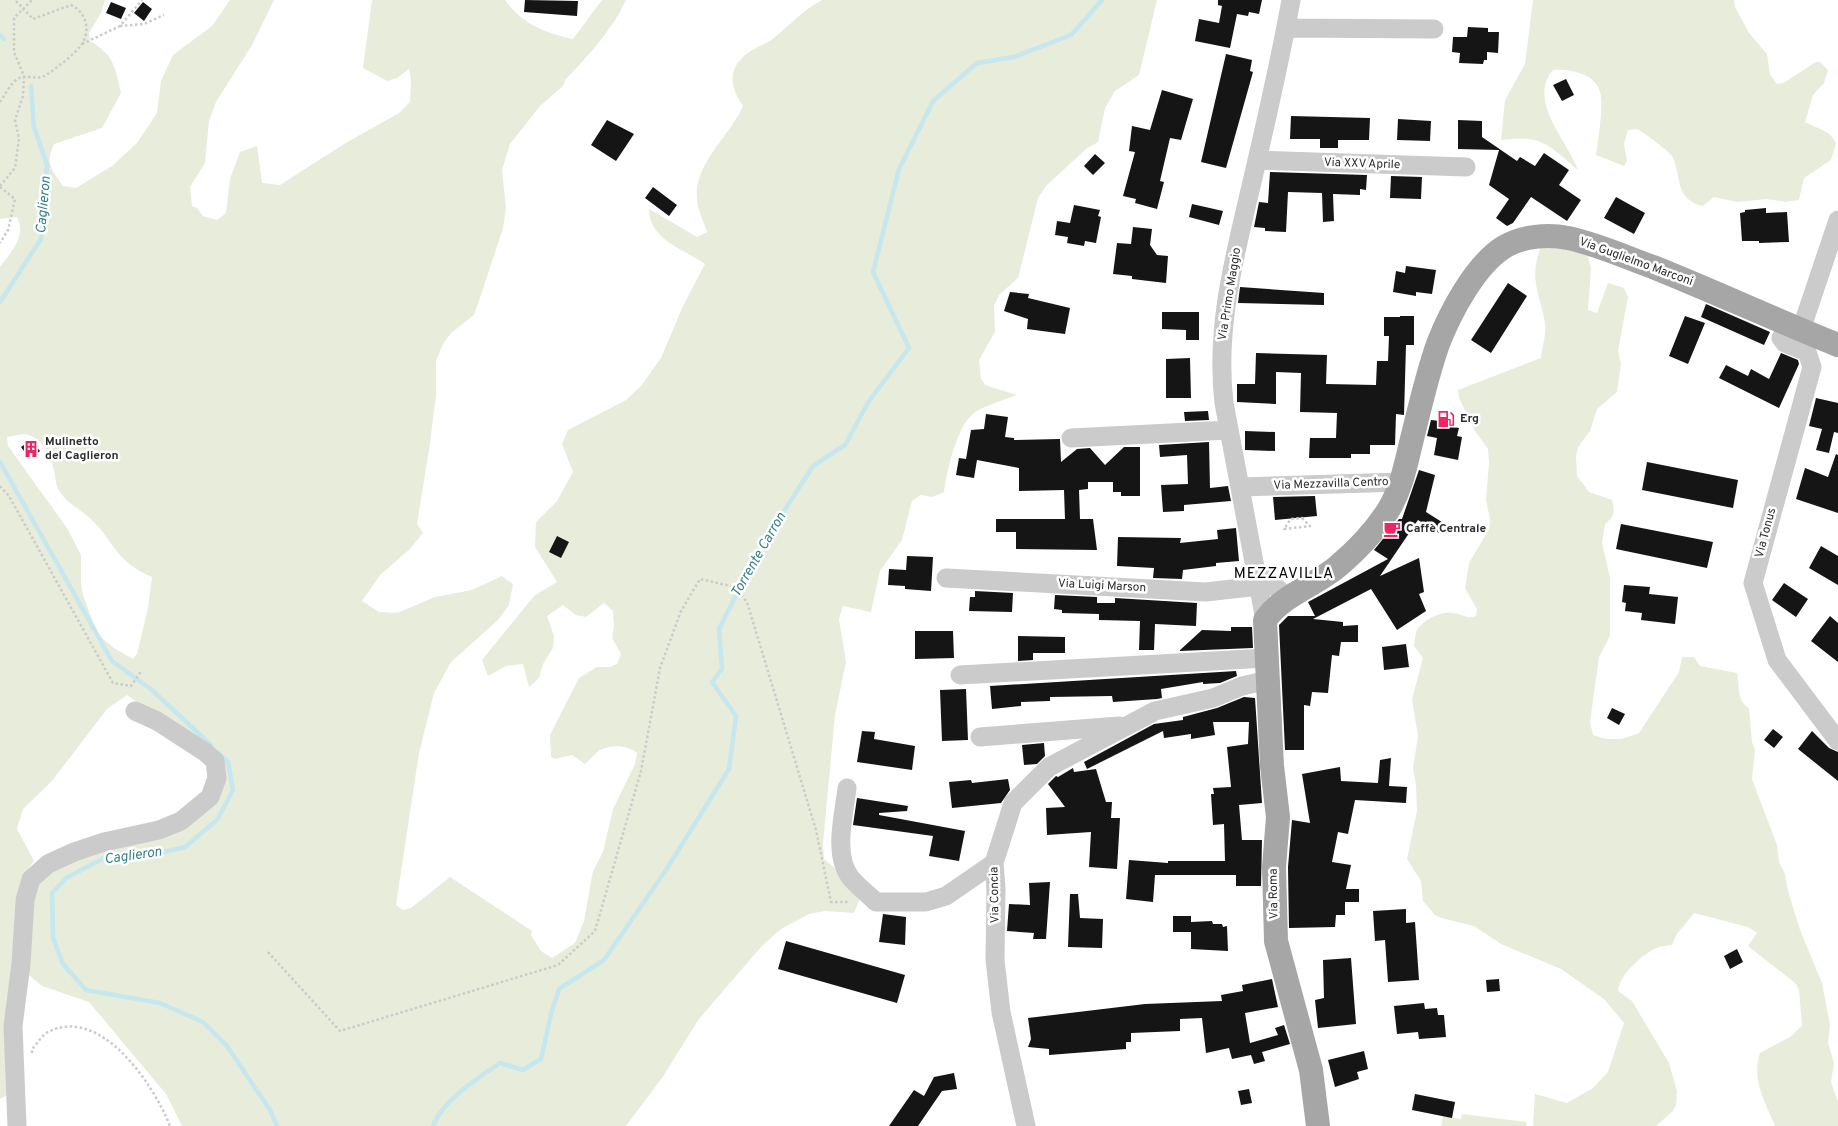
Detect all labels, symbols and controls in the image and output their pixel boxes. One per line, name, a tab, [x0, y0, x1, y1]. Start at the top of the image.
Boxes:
street label: Via XXV Aprile	[1323, 155, 1401, 173]
water label: Caglieron	[33, 175, 55, 234]
street label: Via Guglielmo Marconi	[1577, 234, 1695, 290]
street label: Via Primo Maggio	[1215, 246, 1245, 342]
fuel station icon: Erg	[1436, 409, 1456, 429]
place label: Erg	[1460, 411, 1479, 427]
place label: Mulinetto del Caglieron	[45, 434, 119, 464]
building icon: Mulinetto del Caglieron	[21, 439, 41, 459]
street label: Via Mezzavilla Centro	[1273, 474, 1389, 494]
street label: Via Tonus	[1752, 506, 1780, 560]
water label: Torrente Carron	[728, 509, 790, 600]
cafe icon: Caffè Centrale	[1382, 519, 1402, 539]
place label: Caffè Centrale	[1406, 521, 1486, 537]
district label: MEZZAVILLA	[1234, 565, 1334, 584]
street label: Via Luigi Marson	[1057, 576, 1147, 596]
water label: Caglieron	[103, 844, 163, 868]
street label: Via Concia	[987, 866, 1003, 924]
street label: Via Roma	[1266, 868, 1282, 920]

